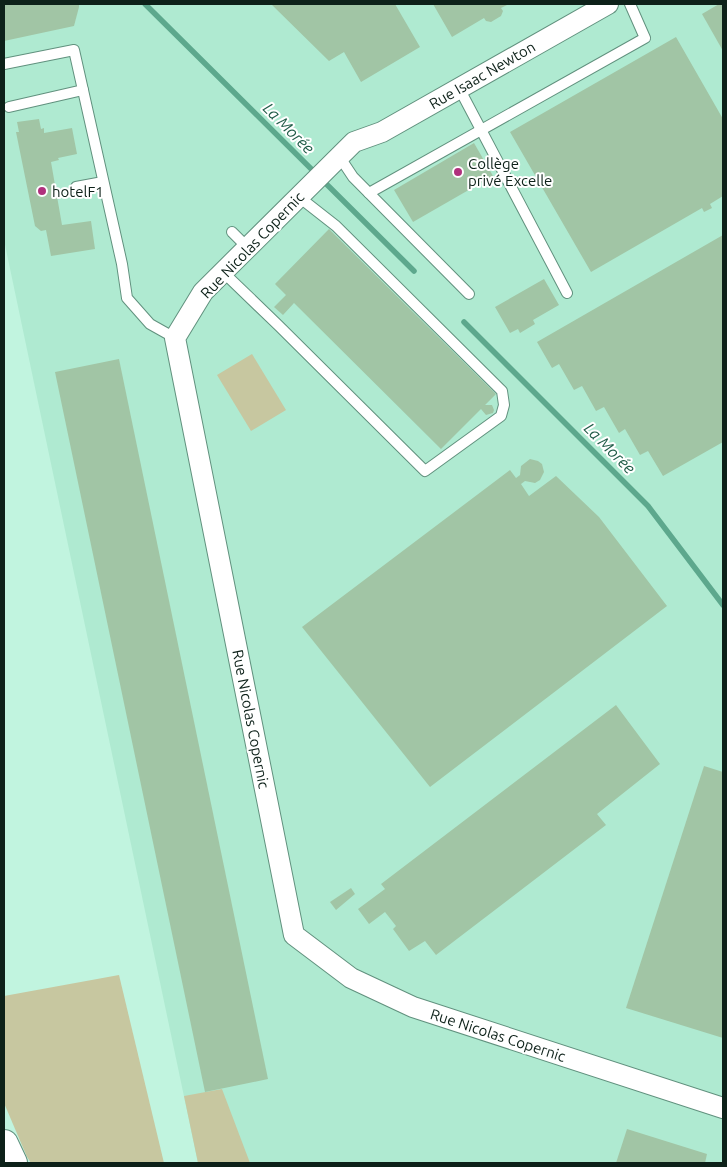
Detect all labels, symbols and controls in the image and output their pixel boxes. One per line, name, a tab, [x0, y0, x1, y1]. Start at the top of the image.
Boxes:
street label: Rue Isaac Newton	[426, 38, 538, 112]
water label: La Morée	[260, 99, 318, 157]
place label: Collège privé Excelle	[468, 155, 552, 189]
marker: Collège privé Excelle	[452, 166, 464, 178]
place label: hotelF1	[52, 183, 104, 200]
marker: hotelF1	[36, 185, 48, 197]
street label: Rue Nicolas Copernic	[197, 188, 307, 302]
water label: La Morée	[581, 419, 639, 477]
street label: Rue Nicolas Copernic	[229, 648, 273, 790]
street label: Rue Nicolas Copernic	[428, 1005, 568, 1065]

